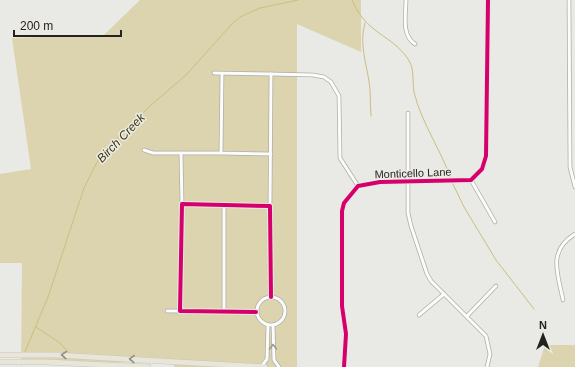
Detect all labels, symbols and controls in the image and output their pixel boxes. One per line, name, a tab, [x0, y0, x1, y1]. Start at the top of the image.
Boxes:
scale bar	[14, 12, 121, 38]
text: 200 m	[20, 19, 53, 33]
water label: Birch Creek	[94, 110, 149, 165]
street label: Monticello Lane	[374, 166, 452, 180]
north arrow	[523, 315, 563, 355]
text: N	[539, 319, 547, 331]
one-way arrow	[269, 344, 277, 350]
one-way arrow	[61, 351, 67, 359]
one-way arrow	[129, 355, 135, 364]

